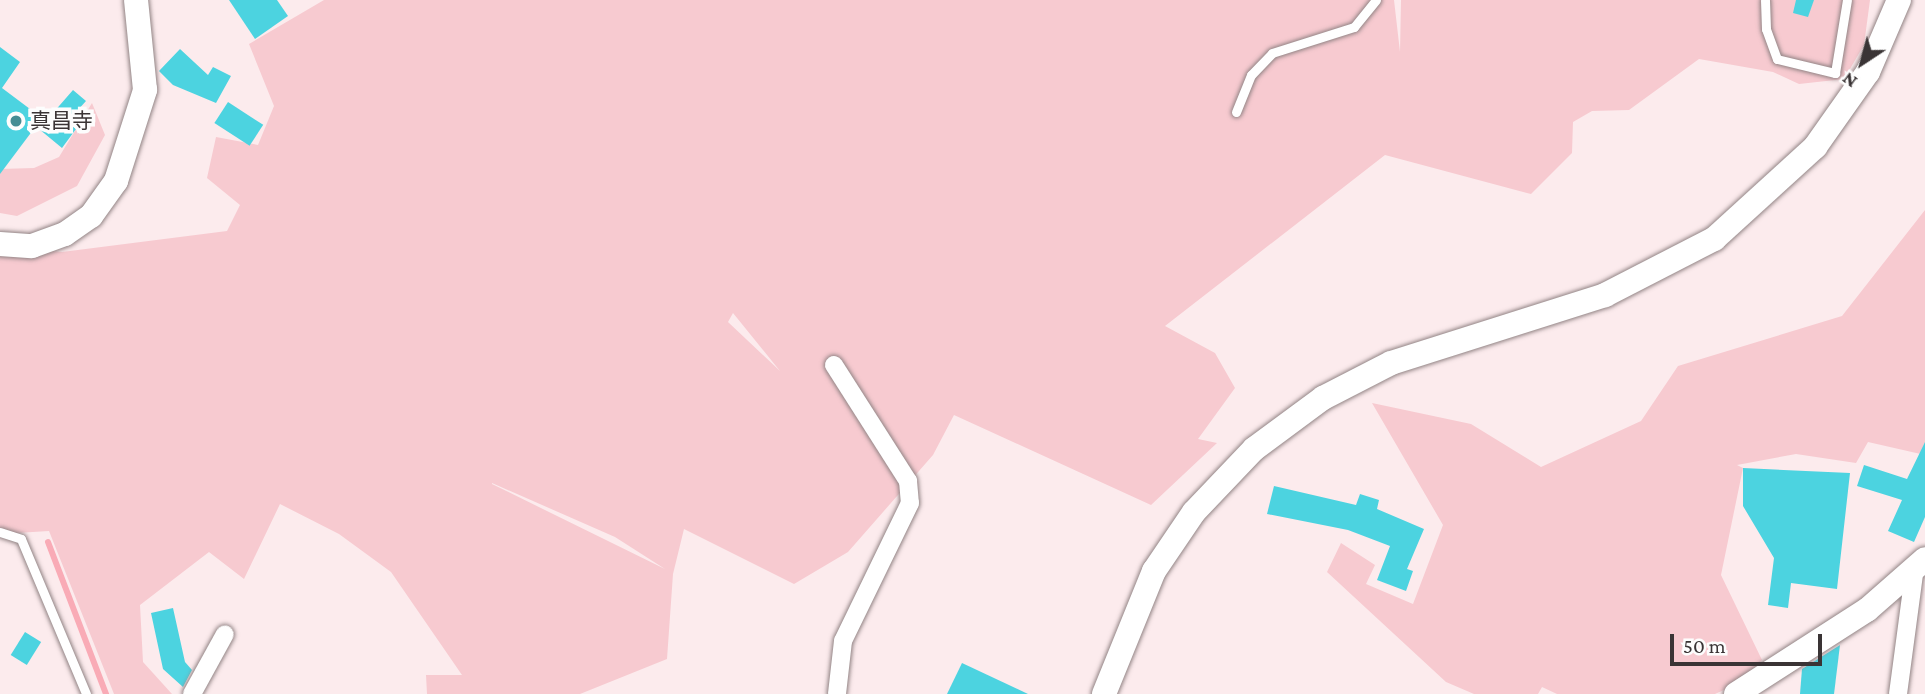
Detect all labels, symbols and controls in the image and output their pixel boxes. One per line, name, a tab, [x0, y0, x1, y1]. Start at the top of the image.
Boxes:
north arrow	[1827, 28, 1897, 98]
text: N	[1838, 68, 1861, 93]
place label: 真昌寺	[30, 108, 93, 134]
marker: 真昌寺	[8, 113, 24, 129]
scale bar	[1673, 620, 1825, 664]
text: 50 m	[1683, 634, 1726, 658]

